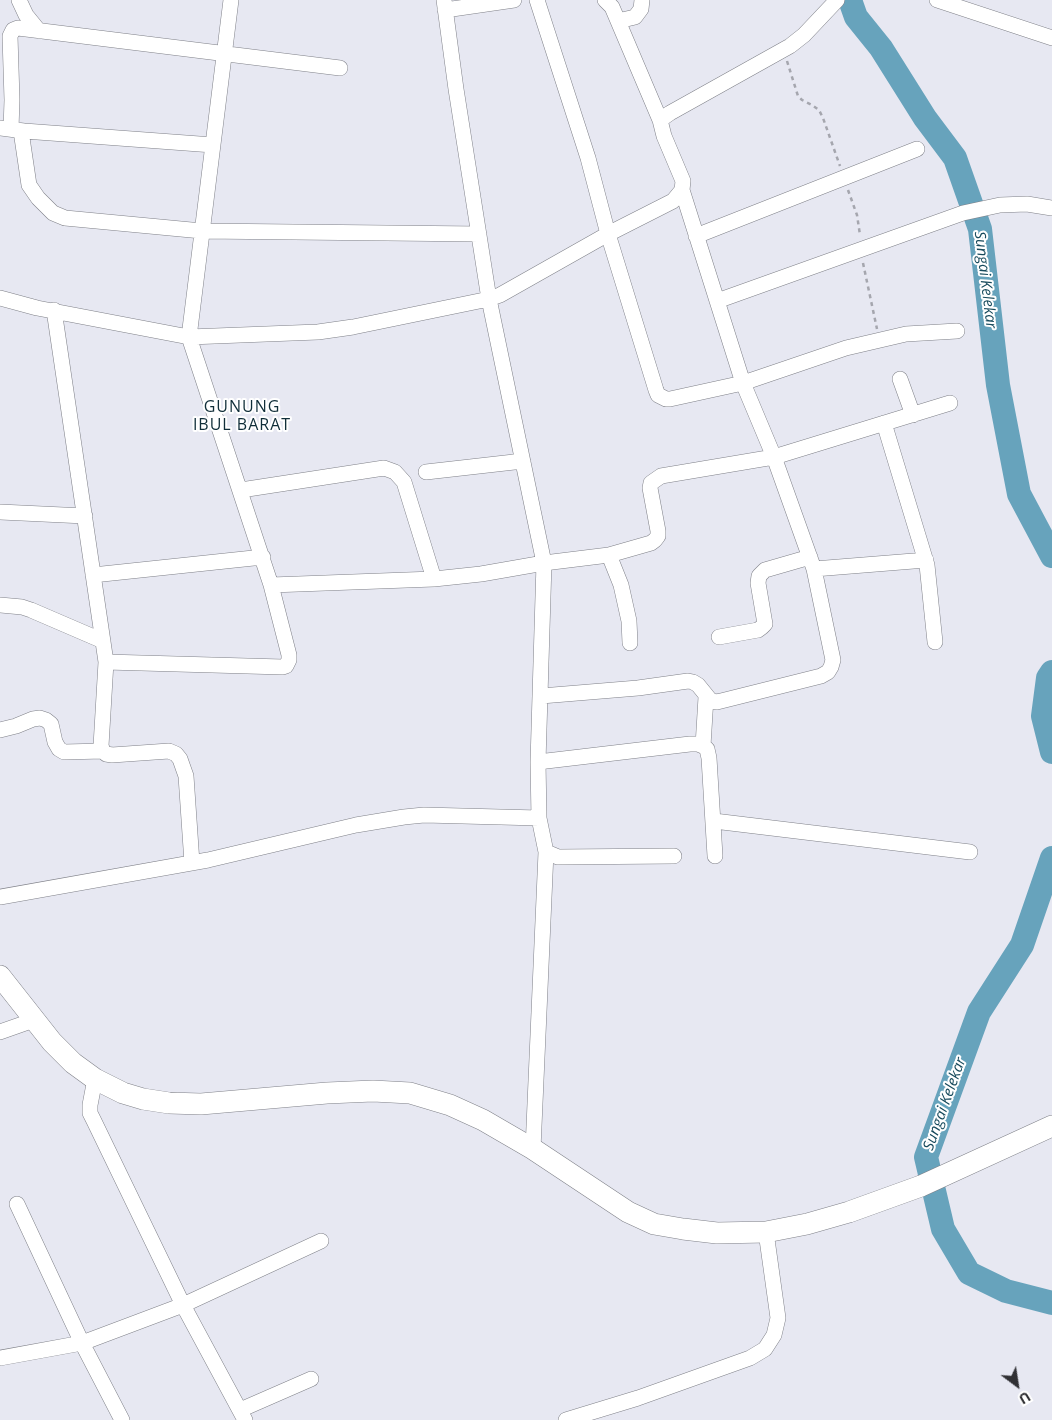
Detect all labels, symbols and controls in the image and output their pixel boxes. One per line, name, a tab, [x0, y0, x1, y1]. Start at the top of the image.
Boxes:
water label: Sungai Kelekar	[970, 230, 1000, 330]
district label: GUNUNG IBUL BARAT	[192, 397, 292, 435]
water label: Sungai Kelekar	[920, 1055, 970, 1153]
north arrow	[992, 1360, 1042, 1410]
text: U	[1016, 1387, 1034, 1409]

